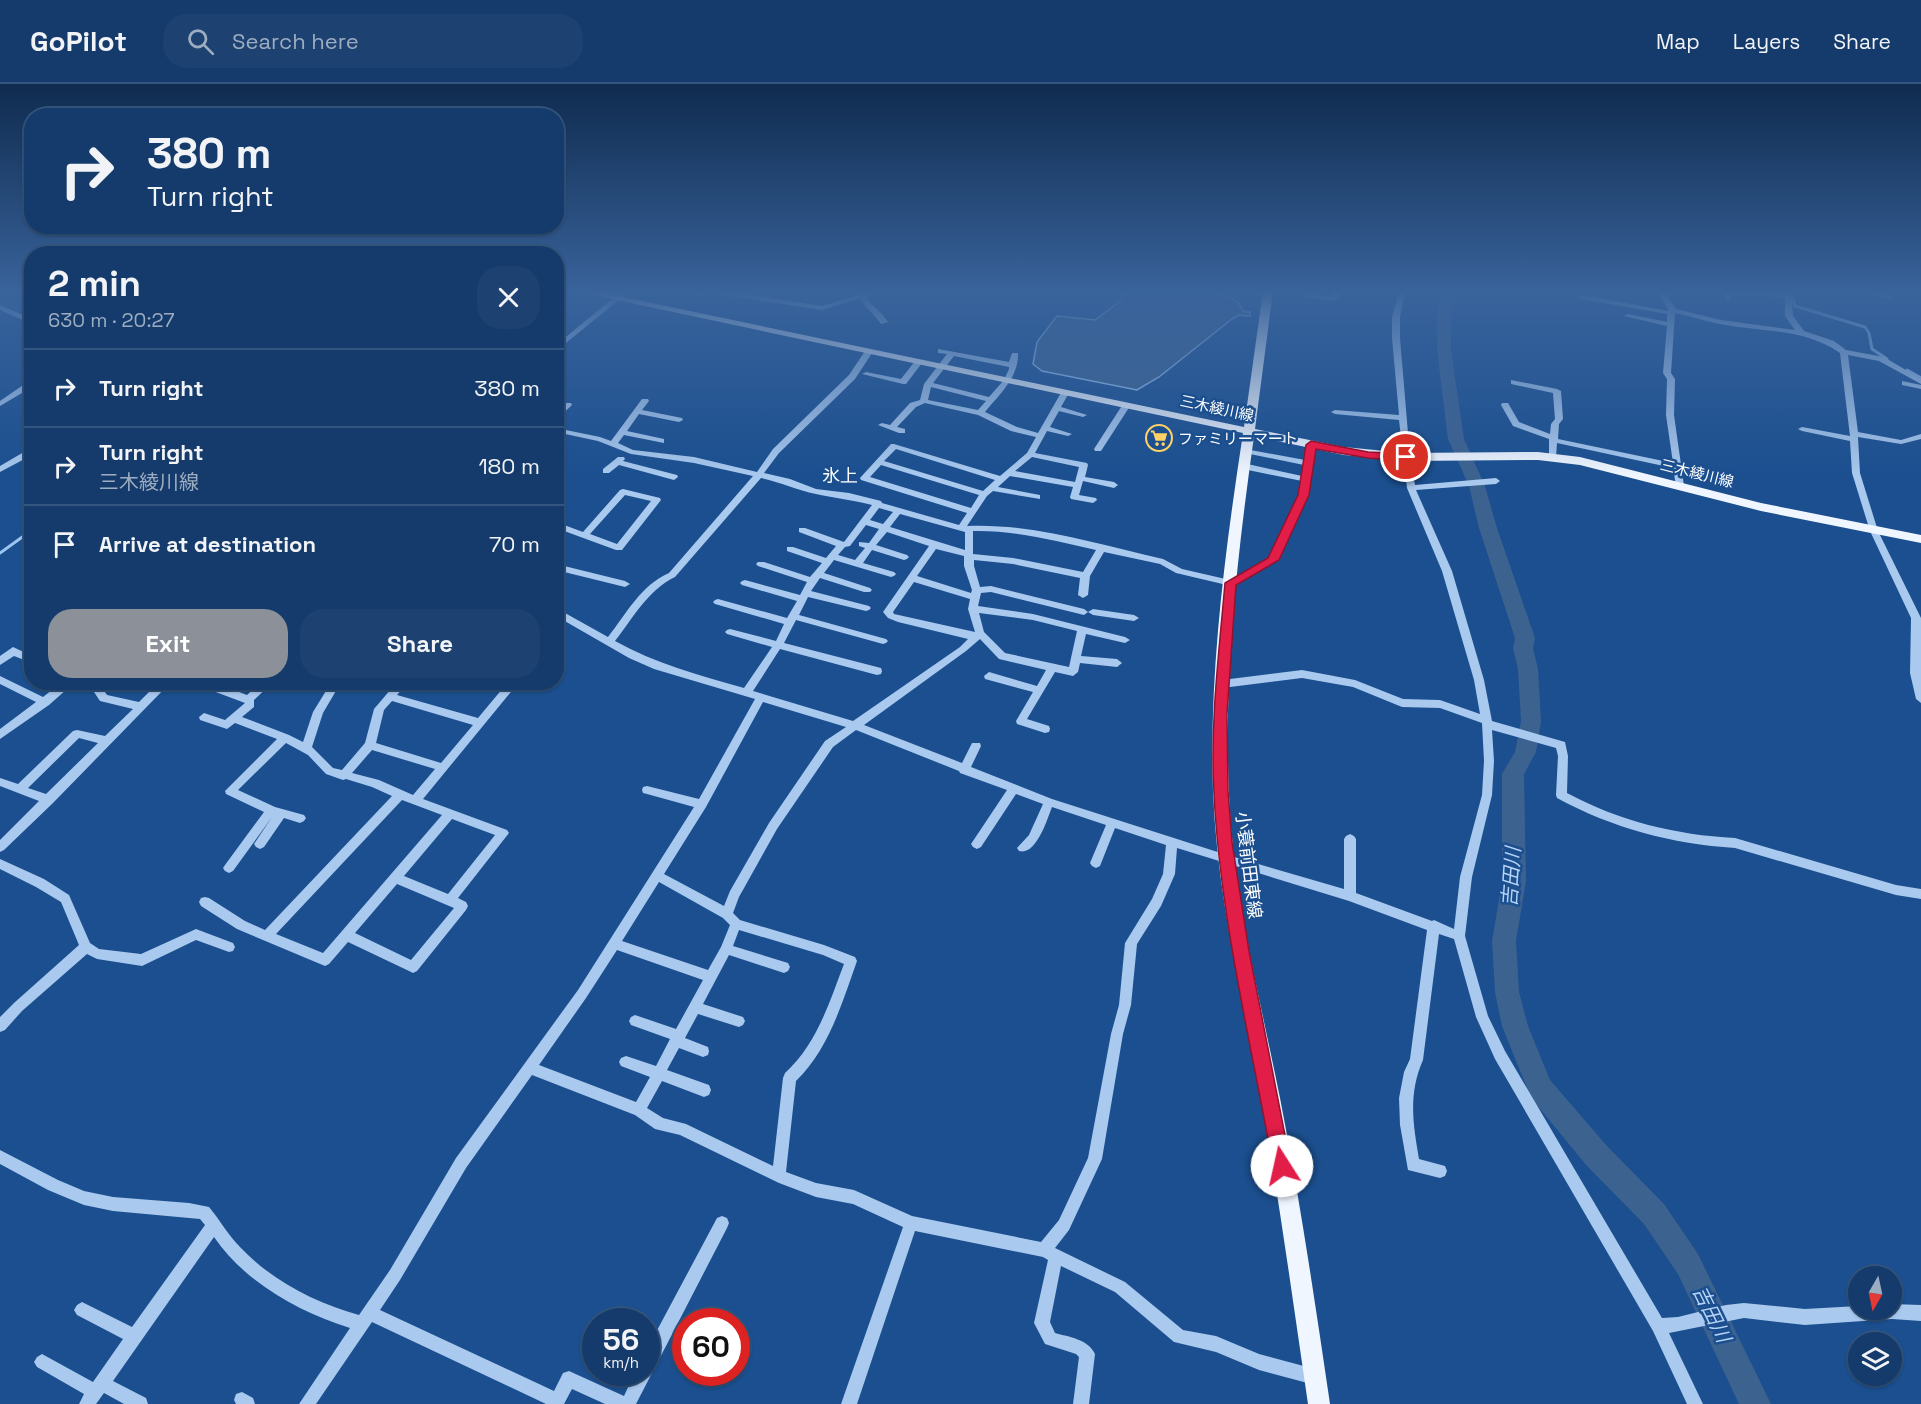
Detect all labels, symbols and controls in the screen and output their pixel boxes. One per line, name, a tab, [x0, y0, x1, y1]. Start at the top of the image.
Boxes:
search box	[163, 14, 583, 68]
text: GoPilot	[30, 23, 127, 59]
icon: search	[184, 25, 217, 58]
text: Search here	[232, 27, 359, 55]
text: Map	[1656, 28, 1700, 55]
text: Layers	[1733, 28, 1800, 55]
text: Share	[1833, 28, 1891, 55]
text: 380 m	[147, 127, 272, 180]
icon: right	[48, 132, 126, 210]
text: Turn right	[147, 179, 274, 214]
text: 2 min	[48, 261, 141, 307]
button: close	[477, 266, 540, 329]
text: 630 m · 20:27	[48, 307, 175, 333]
icon: right	[48, 372, 81, 405]
text: Turn right	[99, 374, 204, 402]
text: 380 m	[474, 374, 540, 402]
street label: 三木綾川線	[1178, 391, 1256, 425]
supermarket icon: ファミリーマート	[1144, 423, 1174, 453]
place label: ファミリーマート	[1178, 429, 1298, 448]
pin	[1380, 431, 1431, 482]
text: Turn right	[99, 438, 204, 466]
icon: arrive	[1389, 440, 1422, 473]
icon: right	[48, 450, 81, 483]
text: 180 m	[478, 452, 540, 480]
street label: 三木綾川線	[1658, 455, 1736, 491]
district label: 氷上	[822, 464, 858, 487]
text: 三木綾川線	[99, 469, 199, 495]
icon: arrive	[48, 528, 81, 561]
text: Arrive at destination	[99, 530, 316, 558]
text: 70 m	[489, 530, 540, 558]
button: Exit	[48, 609, 288, 678]
button: Share	[300, 609, 540, 678]
street label: 小蓑前田東線	[1231, 810, 1267, 920]
water label: 吉田川	[1496, 844, 1526, 908]
position arrow	[1250, 1134, 1314, 1198]
north arrow	[1848, 1266, 1902, 1320]
map controls	[1848, 1266, 1902, 1386]
water label: 吉田川	[1687, 1281, 1738, 1348]
speed limit sign: 60	[672, 1308, 750, 1386]
text: 56	[603, 1320, 639, 1359]
button: layers	[1848, 1332, 1902, 1386]
text: km/h	[603, 1353, 639, 1372]

